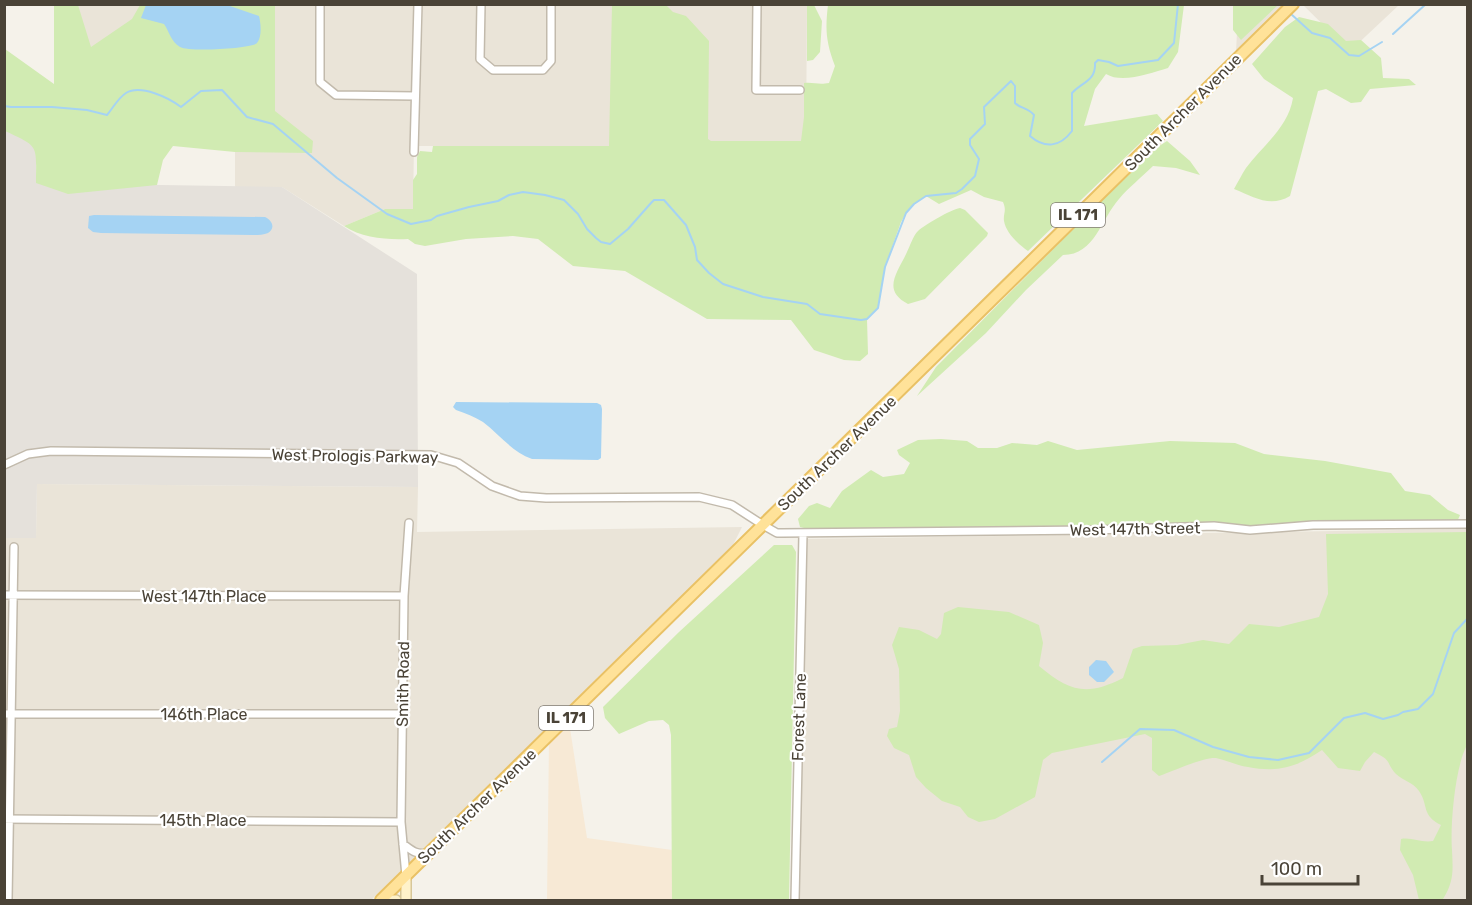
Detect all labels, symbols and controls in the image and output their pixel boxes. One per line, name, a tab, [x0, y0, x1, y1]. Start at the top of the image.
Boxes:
street label: South Archer Avenue	[1121, 50, 1245, 174]
road number: IL 171	[1051, 203, 1105, 227]
street label: South Archer Avenue	[774, 391, 900, 515]
street label: West Prologis Parkway	[271, 445, 439, 467]
street label: West 147th Street	[1070, 518, 1200, 540]
street label: West 147th Place	[141, 587, 267, 606]
street label: Smith Road	[393, 641, 413, 727]
street label: Forest Lane	[788, 673, 810, 761]
street label: 146th Place	[160, 705, 248, 724]
road number: IL 171	[539, 706, 593, 730]
street label: South Archer Avenue	[414, 744, 540, 868]
street label: 145th Place	[160, 811, 247, 830]
scale bar	[1262, 848, 1358, 886]
text: 100 m	[1271, 858, 1322, 880]

